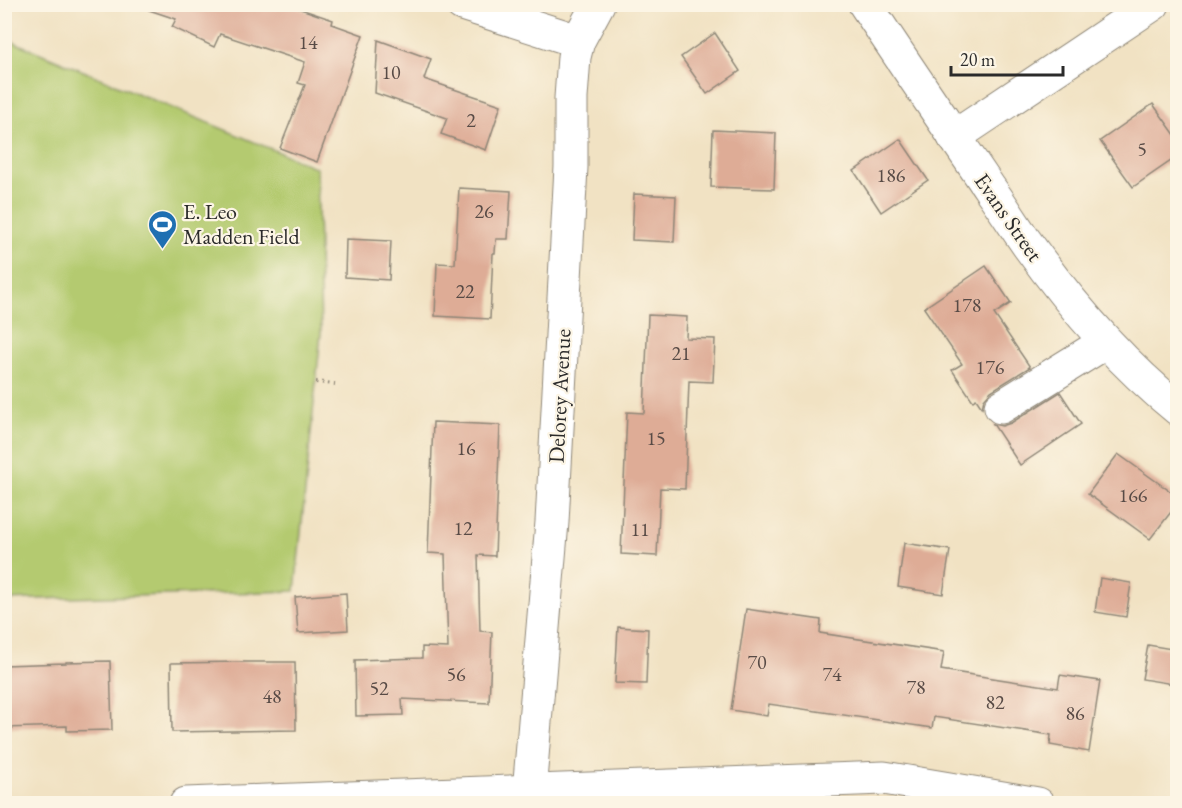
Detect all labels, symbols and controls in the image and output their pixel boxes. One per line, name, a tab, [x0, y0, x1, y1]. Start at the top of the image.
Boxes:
house number: 14	[298, 29, 318, 55]
scale bar	[951, 39, 1064, 77]
text: 20 m	[960, 48, 995, 71]
house number: 10	[381, 59, 401, 85]
house number: 2	[466, 107, 476, 133]
house number: 5	[1137, 136, 1147, 162]
house number: 186	[877, 162, 906, 188]
street label: Evans Street	[968, 167, 1050, 267]
place label: E. Leo Madden Field	[183, 197, 301, 251]
house number: 26	[474, 198, 494, 224]
sports icon: E. Leo Madden Field	[146, 208, 178, 250]
house number: 22	[455, 278, 475, 304]
house number: 178	[953, 292, 981, 318]
street label: Delorey Avenue	[542, 328, 578, 464]
house number: 21	[671, 340, 691, 366]
house number: 176	[976, 354, 1005, 380]
house number: 15	[646, 425, 666, 451]
house number: 16	[456, 435, 476, 461]
house number: 166	[1119, 482, 1148, 508]
house number: 12	[453, 515, 473, 541]
house number: 11	[630, 516, 650, 542]
house number: 70	[747, 649, 767, 675]
house number: 56	[446, 661, 466, 687]
house number: 74	[822, 661, 842, 687]
house number: 78	[906, 674, 926, 700]
house number: 52	[369, 675, 389, 701]
house number: 48	[262, 683, 282, 709]
house number: 82	[985, 689, 1005, 715]
house number: 86	[1065, 700, 1085, 726]

